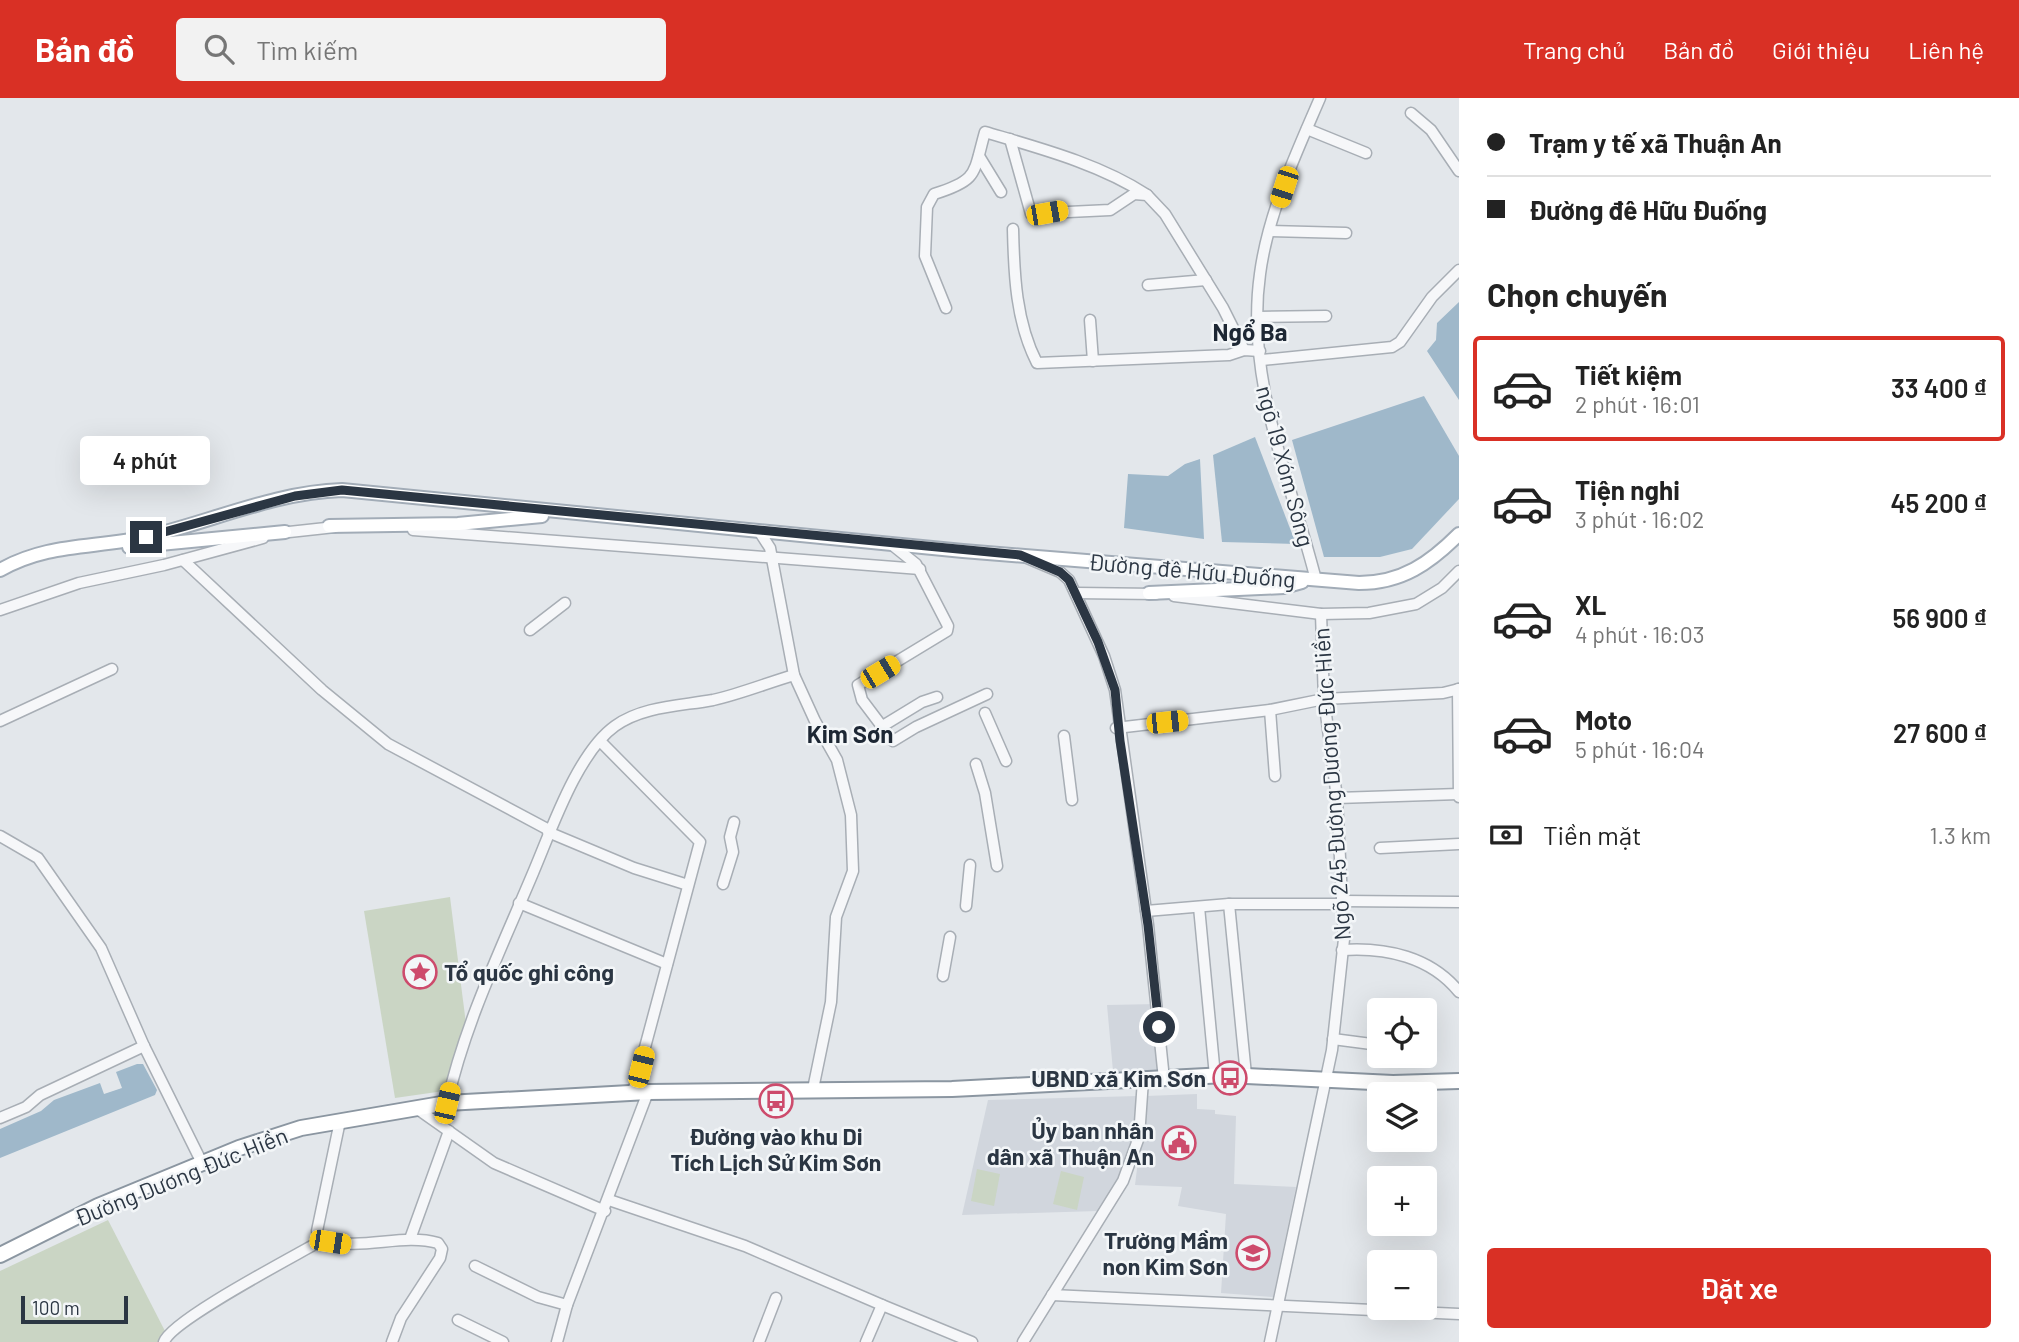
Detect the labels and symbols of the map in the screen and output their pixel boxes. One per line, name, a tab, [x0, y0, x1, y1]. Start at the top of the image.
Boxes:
car	[1268, 164, 1301, 210]
car	[1025, 199, 1070, 227]
district label: Ngổ Ba	[1213, 317, 1287, 346]
street label: ngõ 19 Xóm Sông	[1251, 382, 1321, 550]
callout: 4 phút	[81, 436, 211, 484]
route end	[130, 521, 162, 553]
street label: Đường đê Hữu Đuống	[1087, 547, 1297, 593]
street label: Ngõ 245 Đường Dương Đức Hiền	[1306, 627, 1356, 941]
car	[857, 652, 904, 692]
car	[1146, 709, 1189, 735]
district label: Kim Sơn	[807, 719, 893, 748]
place icon: Tổ quốc ghi công	[401, 953, 439, 991]
place label: Tổ quốc ghi công	[444, 958, 614, 986]
route start	[1143, 1011, 1175, 1043]
car	[626, 1044, 657, 1090]
bus stop icon: UBND xã Kim Sơn	[1211, 1059, 1249, 1097]
place label: UBND xã Kim Sơn	[1031, 1064, 1206, 1092]
car	[433, 1080, 462, 1126]
bus stop icon: Đường vào khu Di Tích Lịch Sử Kim Sơn	[757, 1082, 795, 1120]
place label: Ủy ban nhân dân xã Thuận An	[987, 1116, 1154, 1170]
street label: Đường Dương Đức Hiền	[70, 1120, 292, 1232]
place label: Đường vào khu Di Tích Lịch Sử Kim Sơn	[671, 1122, 881, 1176]
public building icon: Ủy ban nhân dân xã Thuận An	[1160, 1124, 1198, 1162]
place label: Trường Mầm non Kim Sơn	[1103, 1226, 1228, 1280]
car	[308, 1228, 353, 1256]
school or university icon: Trường Mầm non Kim Sơn	[1234, 1234, 1272, 1272]
scale bar	[21, 1293, 128, 1325]

